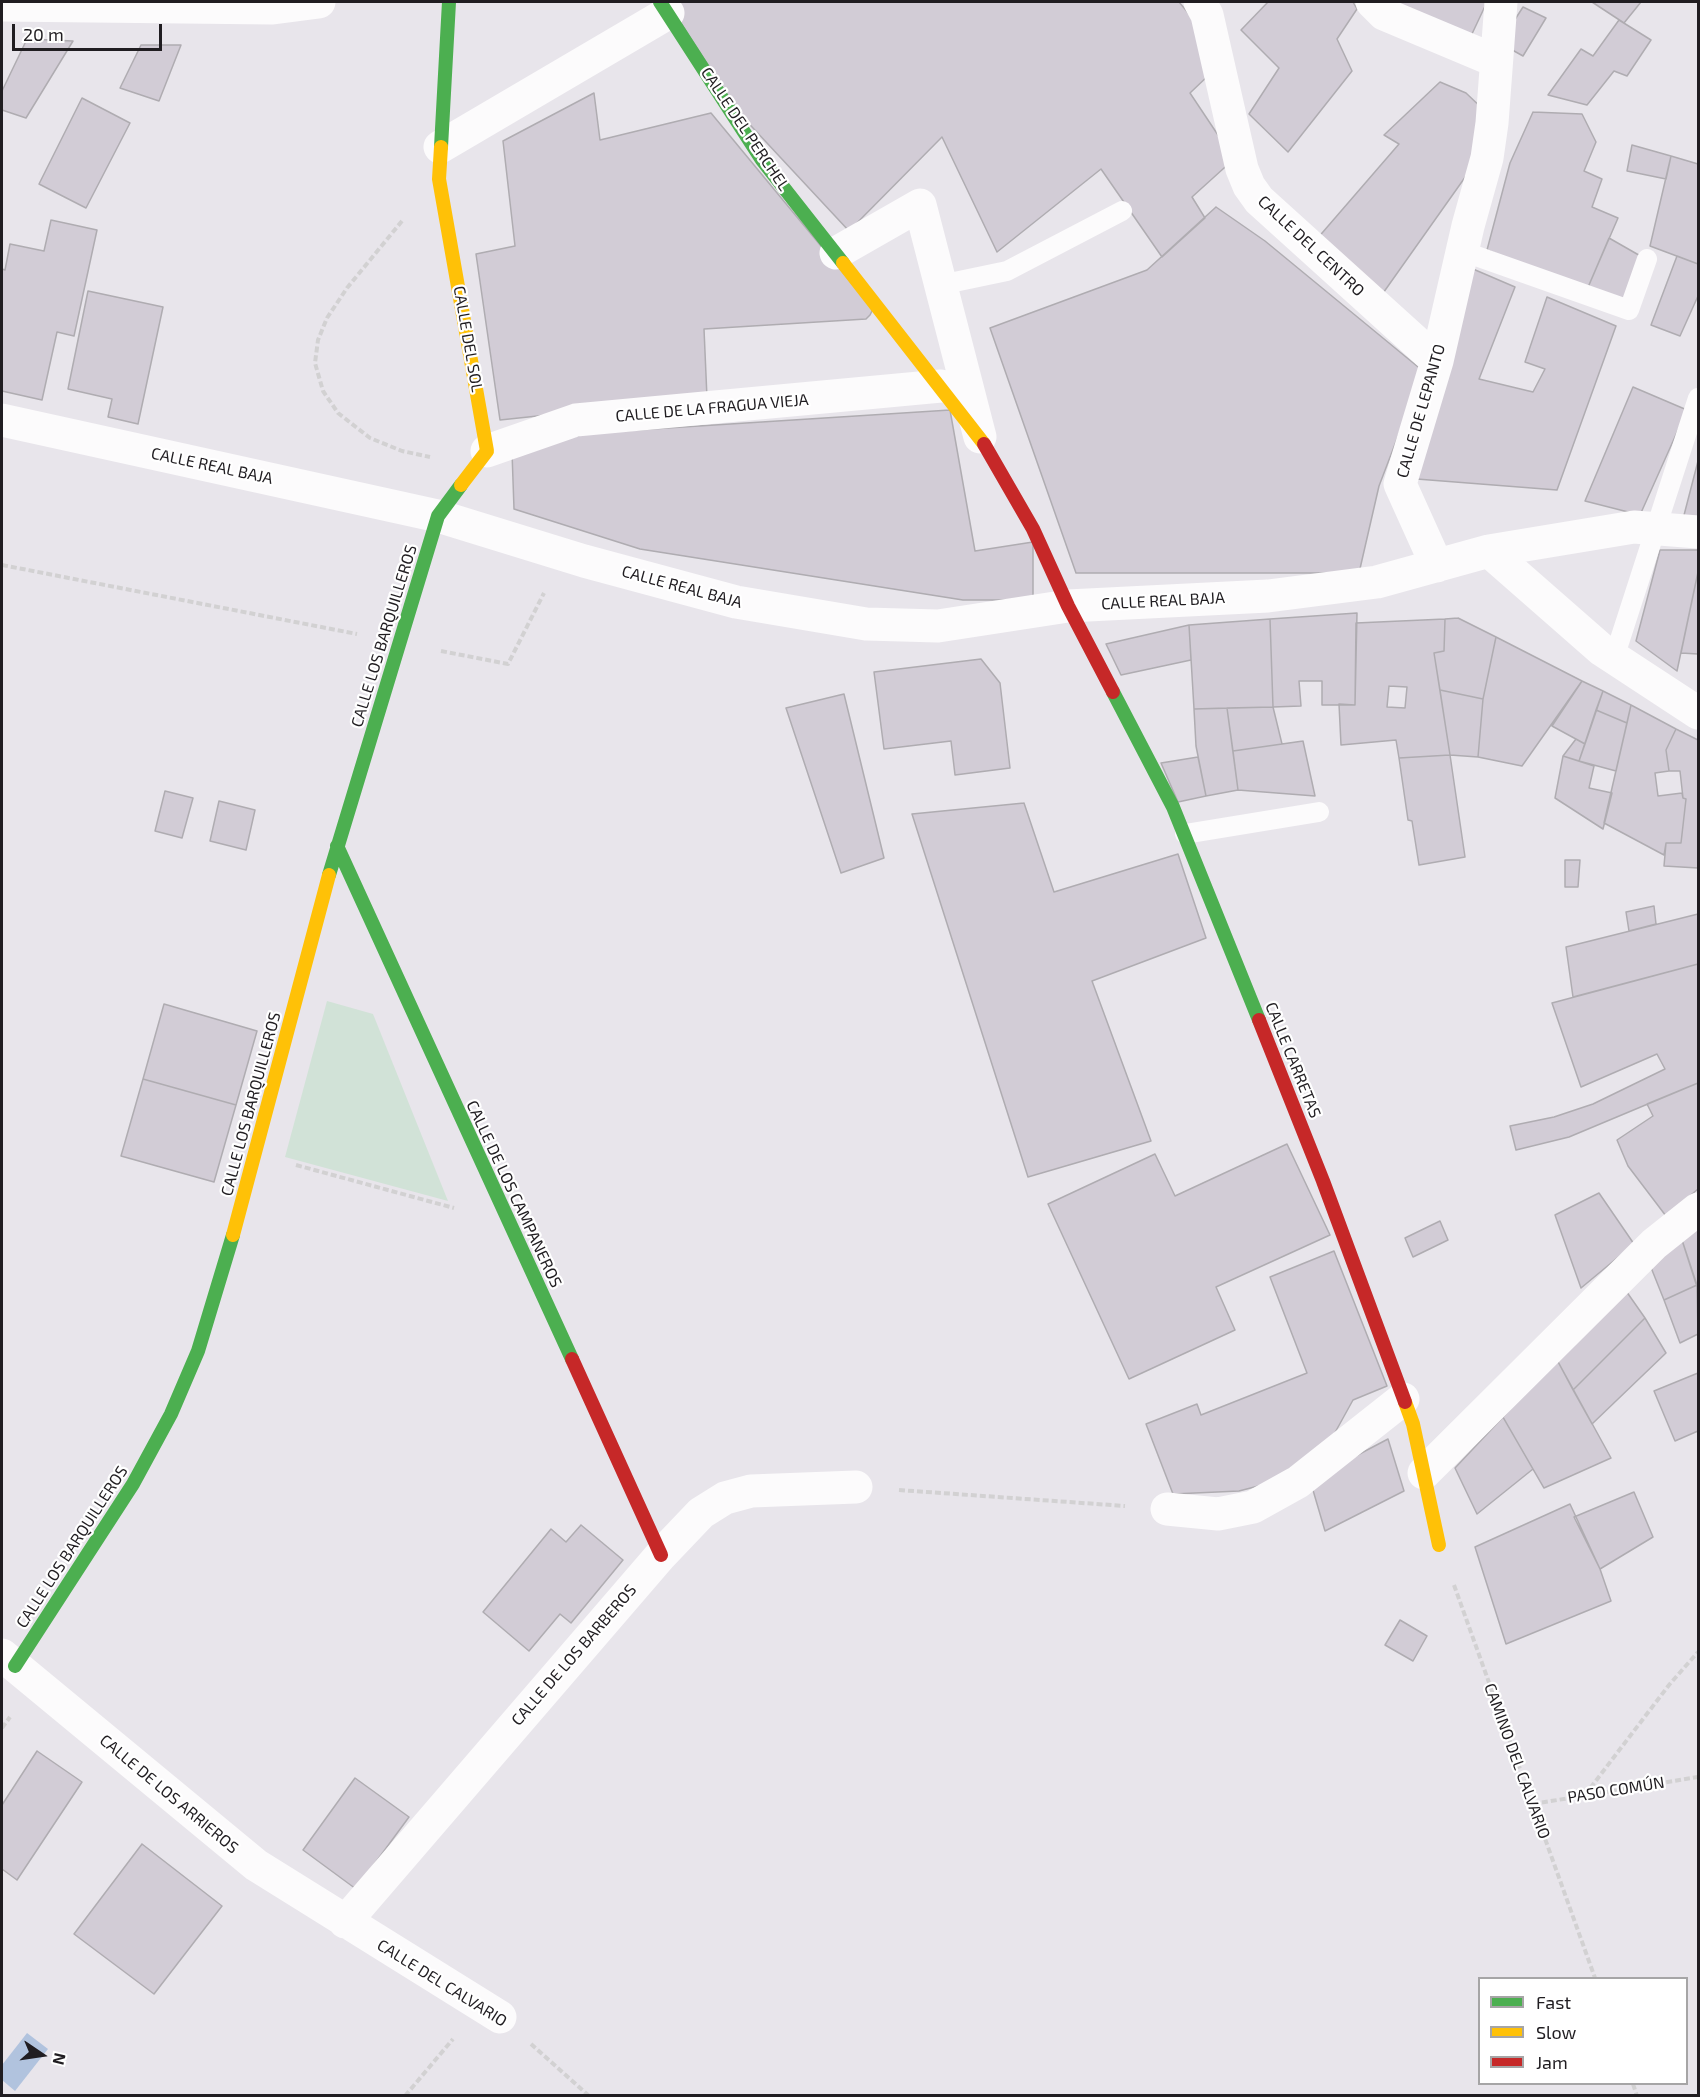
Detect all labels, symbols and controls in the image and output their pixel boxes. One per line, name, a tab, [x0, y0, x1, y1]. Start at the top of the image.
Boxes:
scale bar	[15, 12, 165, 50]
text: 20 m	[23, 23, 64, 45]
street label: CALLE DEL PERCHEL	[697, 64, 793, 194]
street label: CALLE DEL CENTRO	[1254, 192, 1368, 300]
street label: CALLE DEL SOL	[449, 284, 487, 394]
street label: CALLE DE LEPANTO	[1393, 342, 1449, 480]
street label: CALLE DE LA FRAGUA VIEJA	[615, 390, 809, 426]
street label: CALLE REAL BAJA	[149, 444, 275, 488]
street label: CALLE LOS BARQUILLEROS	[347, 543, 421, 729]
street label: CALLE REAL BAJA	[620, 562, 744, 612]
street label: CALLE REAL BAJA	[1101, 588, 1225, 614]
street label: CALLE CARRETAS	[1261, 999, 1325, 1121]
street label: CALLE LOS BARQUILLEROS	[217, 1010, 285, 1198]
street label: CALLE DE LOS CAMPANEROS	[462, 1097, 566, 1291]
street label: CALLE LOS BARQUILLEROS	[12, 1462, 132, 1632]
street label: CALLE DE LOS BARBEROS	[508, 1581, 640, 1729]
street label: CAMINO DEL CALVARIO	[1480, 1681, 1554, 1841]
street label: CALLE DE LOS ARRIEROS	[96, 1730, 242, 1858]
street label: PASO COMÚN	[1566, 1773, 1666, 1807]
street label: CALLE DEL CALVARIO	[374, 1935, 510, 2031]
legend	[1478, 1977, 1688, 2085]
text: Fast	[1536, 1991, 1571, 2013]
text: Slow	[1536, 2021, 1576, 2043]
north arrow	[12, 2025, 72, 2085]
text: N	[49, 2051, 71, 2067]
text: Jam	[1536, 2051, 1568, 2073]

